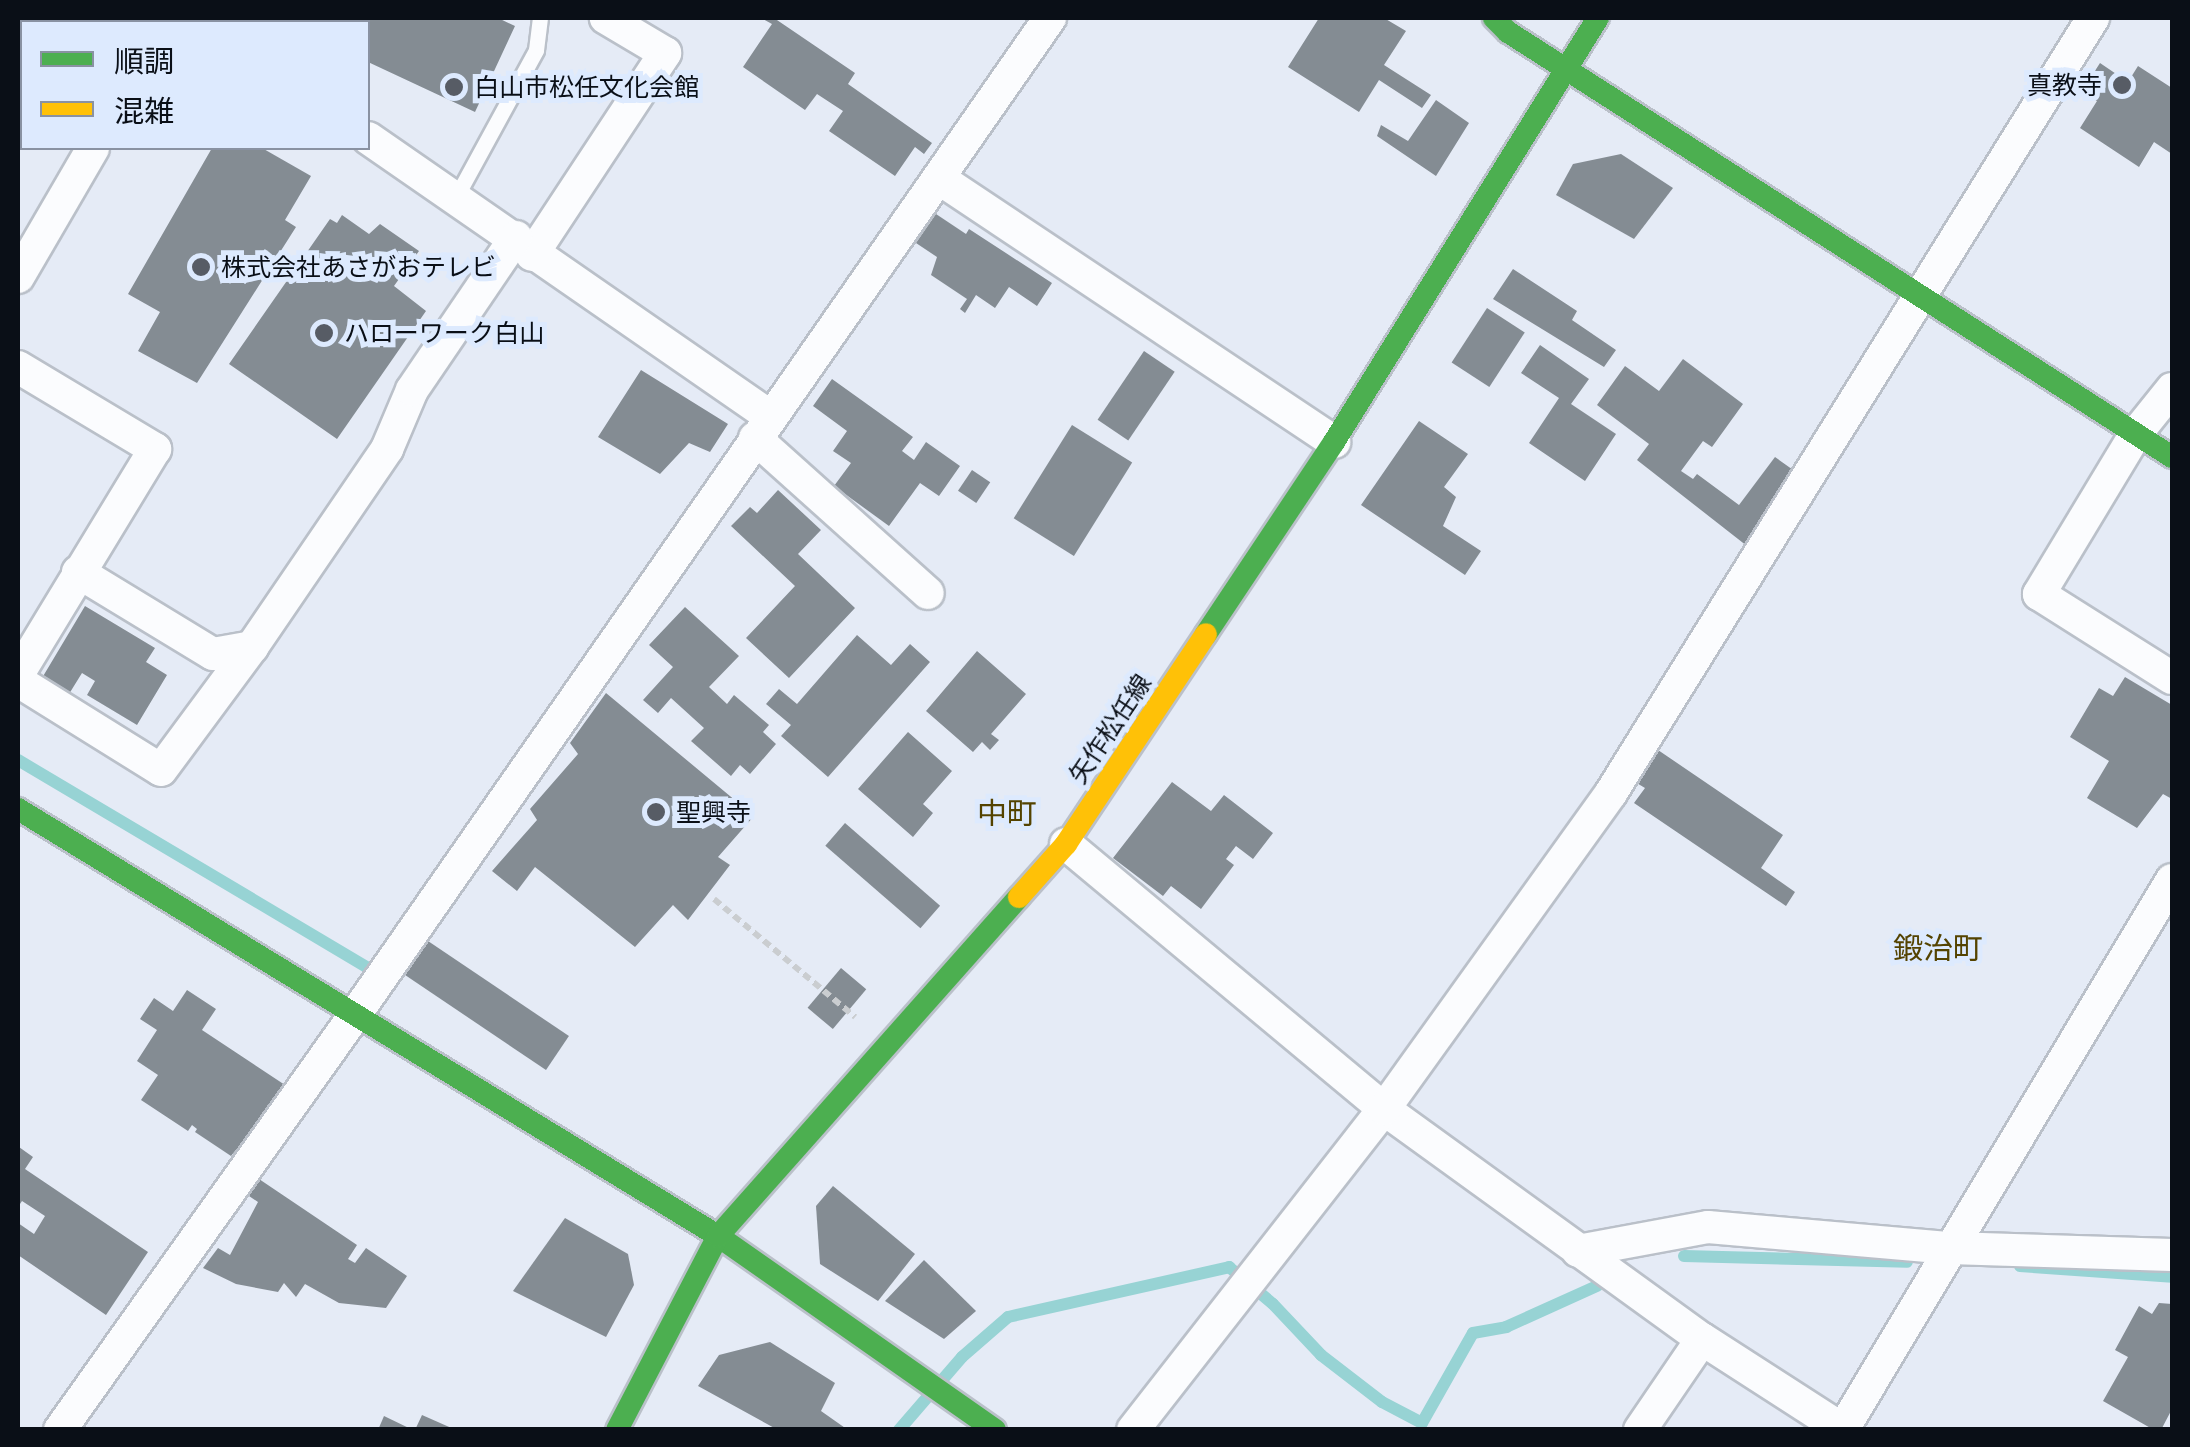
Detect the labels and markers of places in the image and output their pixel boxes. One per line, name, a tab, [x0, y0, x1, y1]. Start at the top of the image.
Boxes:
place label: 真教寺	[2027, 70, 2102, 100]
place label: 白山市松任文化会館	[474, 72, 699, 102]
marker: 真教寺	[2111, 74, 2133, 96]
marker: 白山市松任文化会館	[443, 76, 465, 98]
place label: 株式会社あさがおテレビ	[221, 252, 496, 282]
marker: 株式会社あさがおテレビ	[190, 256, 212, 278]
place label: ハローワーク白山	[344, 318, 544, 348]
marker: ハローワーク白山	[313, 322, 335, 344]
place label: 聖興寺	[676, 797, 751, 827]
marker: 聖興寺	[645, 801, 667, 823]

